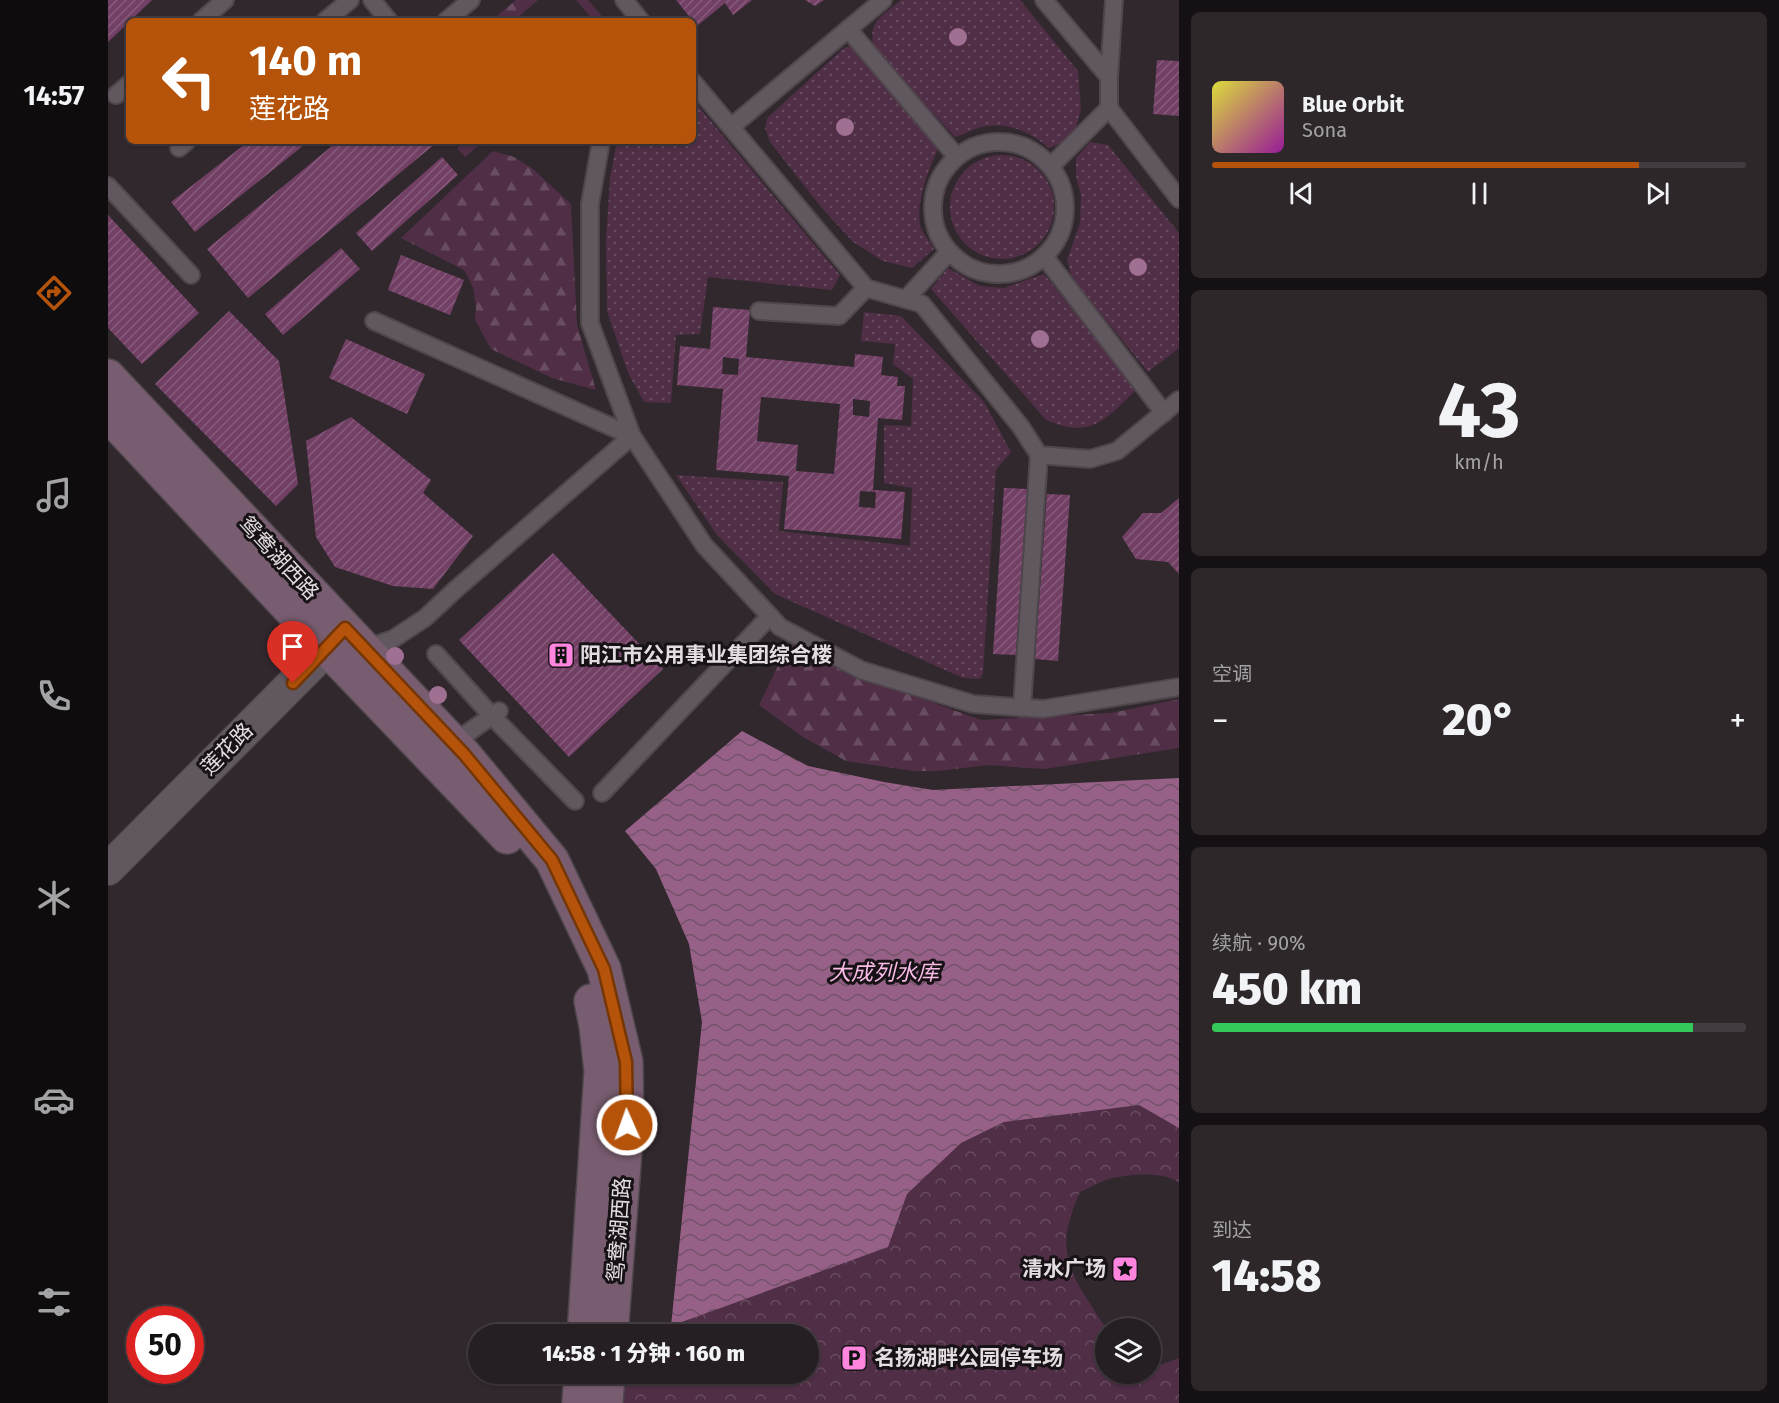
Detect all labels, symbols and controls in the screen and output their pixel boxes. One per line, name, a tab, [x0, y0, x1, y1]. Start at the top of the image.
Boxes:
text: 140 m	[249, 36, 362, 86]
icon: left	[150, 42, 228, 120]
text: 14:57	[24, 80, 84, 112]
text: Blue Orbit	[1302, 91, 1404, 118]
text: 莲花路	[249, 93, 330, 125]
text: Sona	[1302, 118, 1347, 142]
icon: previous	[1285, 177, 1318, 210]
icon: pause	[1463, 177, 1496, 210]
icon: next	[1641, 177, 1674, 210]
icon: directions	[33, 272, 75, 314]
text: 43	[1437, 364, 1521, 458]
text: km/h	[1454, 450, 1504, 474]
icon: music	[33, 474, 75, 516]
street label: 鸳鸯湖西路	[234, 511, 324, 605]
pin	[267, 621, 318, 683]
icon: arrive	[276, 630, 309, 663]
building icon: 阳江市公用事业集团综合楼	[546, 640, 576, 670]
place label: 阳江市公用事业集团综合楼	[580, 642, 832, 668]
text: 空调	[1212, 662, 1252, 686]
icon: phone	[33, 675, 75, 717]
text: 20°	[1442, 693, 1516, 747]
text: −	[1212, 701, 1229, 741]
text: +	[1730, 701, 1746, 741]
street label: 莲花路	[196, 718, 258, 780]
icon: climate	[33, 877, 75, 919]
text: 续航 · 90%	[1212, 931, 1306, 955]
water label: 大成列水库	[829, 959, 943, 986]
text: 450 km	[1212, 962, 1362, 1016]
icon: car	[33, 1079, 75, 1121]
position arrow	[595, 1093, 659, 1157]
street label: 鸳鸯湖西路	[602, 1177, 636, 1283]
text: 到达	[1212, 1218, 1252, 1242]
text: 14:58	[1212, 1249, 1322, 1303]
place icon: 清水广场	[1110, 1254, 1140, 1284]
place label: 清水广场	[1022, 1256, 1106, 1282]
icon: filters	[33, 1281, 75, 1323]
speed limit sign: 50	[126, 1306, 204, 1384]
map controls	[1095, 1318, 1161, 1384]
button: layers	[1095, 1318, 1161, 1384]
text: 14:58 · 1 分钟 · 160 m	[542, 1340, 745, 1367]
parking icon: 名扬湖畔公园停车场	[839, 1343, 869, 1373]
place label: 名扬湖畔公园停车场	[874, 1345, 1063, 1371]

